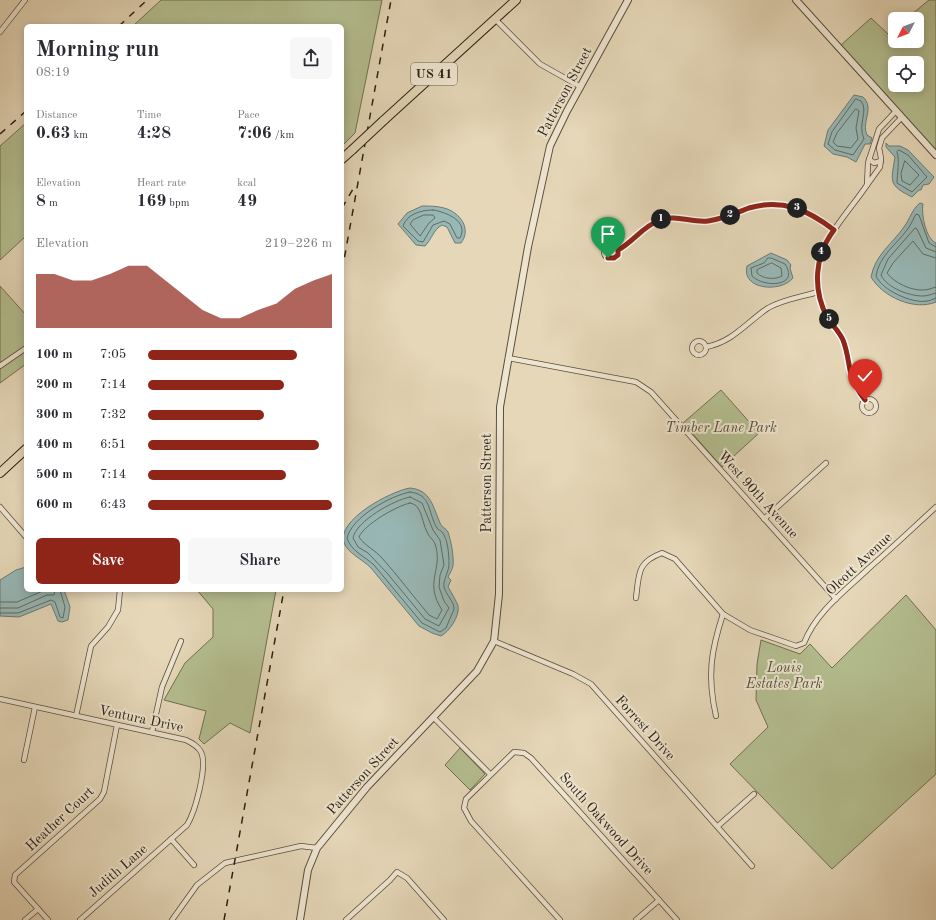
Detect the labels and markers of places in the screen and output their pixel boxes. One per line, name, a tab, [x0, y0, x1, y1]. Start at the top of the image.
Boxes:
pin: 3	[787, 198, 807, 218]
pin: 2	[720, 205, 740, 225]
pin: 1	[651, 209, 671, 229]
pin	[591, 217, 625, 258]
pin: 4	[811, 242, 831, 262]
pin: 5	[819, 309, 839, 329]
pin	[848, 359, 882, 400]

